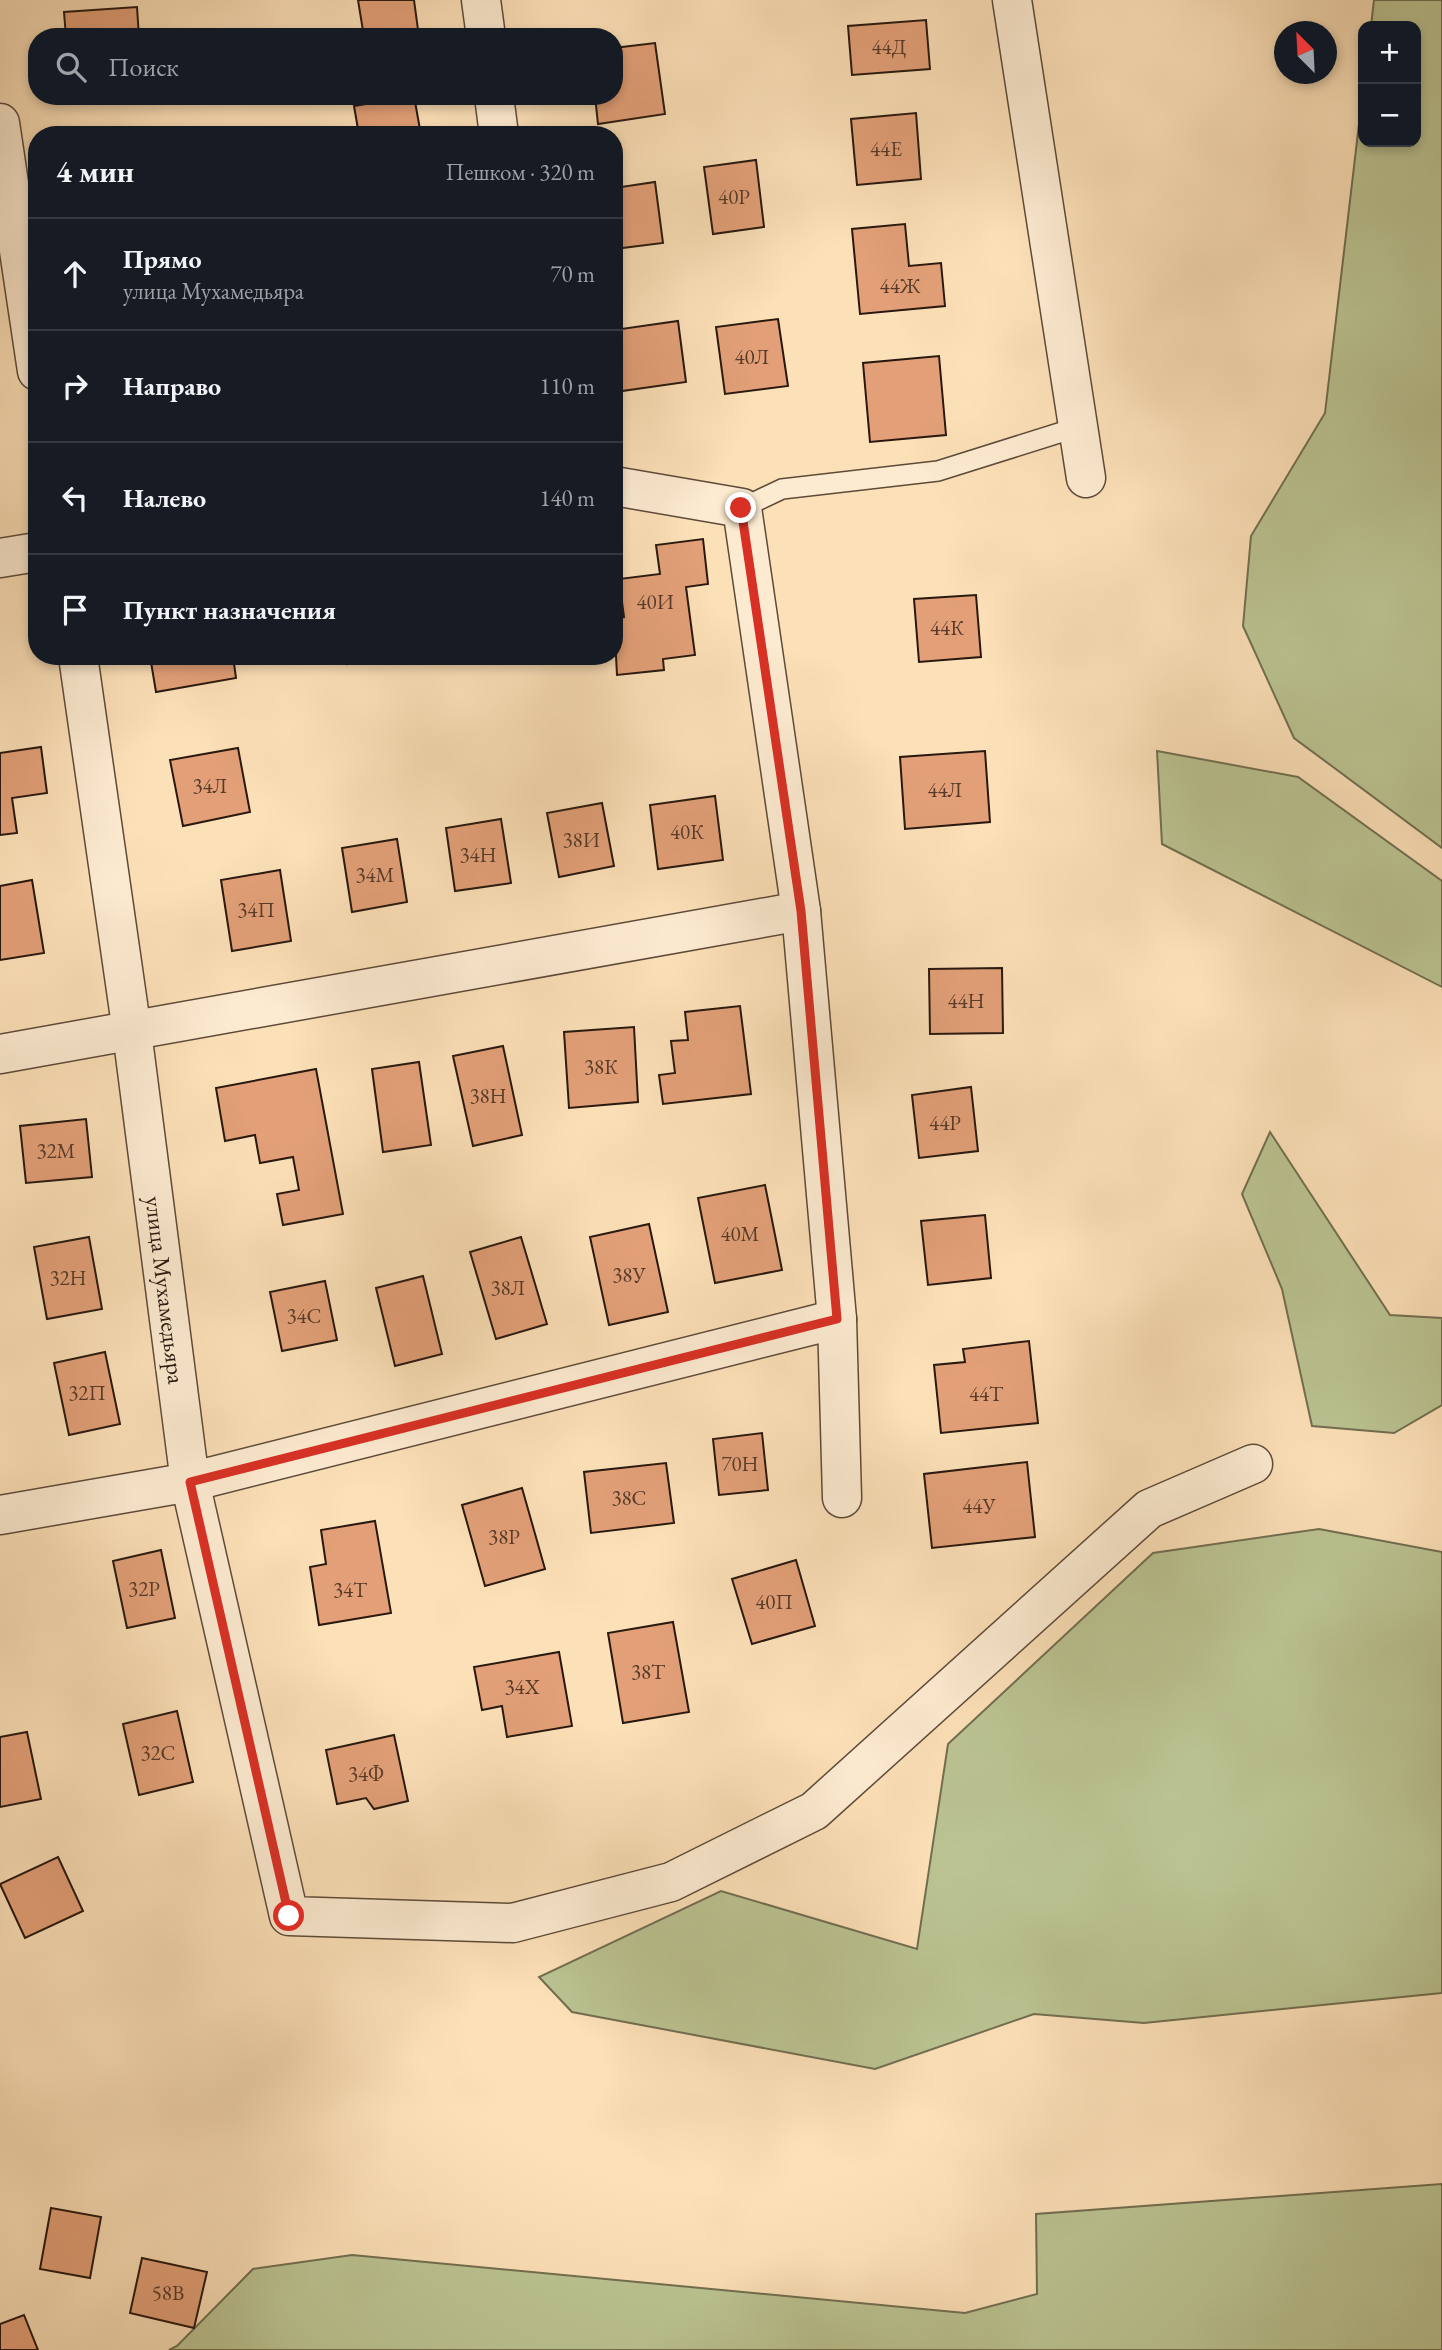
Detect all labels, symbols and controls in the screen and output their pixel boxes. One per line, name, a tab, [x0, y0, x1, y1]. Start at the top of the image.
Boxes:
north arrow	[1274, 21, 1337, 84]
map controls	[1358, 21, 1421, 147]
button: +	[1358, 21, 1421, 84]
search box	[28, 28, 623, 105]
house number: 44Д	[872, 33, 906, 60]
icon: search	[52, 48, 90, 86]
text: Поиск	[108, 50, 179, 84]
button: −	[1358, 84, 1421, 147]
house number: 44Е	[870, 135, 902, 162]
text: 4 мин	[56, 152, 134, 191]
text: Пешком · 320 m	[446, 157, 595, 187]
house number: 40Р	[718, 183, 750, 210]
text: Прямо	[123, 242, 202, 276]
icon: ahead	[56, 255, 94, 293]
text: 70 m	[550, 259, 595, 289]
house number: 44Ж	[880, 272, 921, 299]
text: улица Мухамедьяра	[123, 276, 304, 306]
house number: 40Л	[734, 343, 770, 370]
icon: right	[56, 367, 94, 405]
text: Направо	[123, 369, 221, 403]
text: 110 m	[539, 371, 595, 401]
icon: left	[56, 479, 94, 517]
text: Налево	[123, 481, 206, 515]
text: 140 m	[539, 483, 595, 513]
route end	[725, 492, 756, 523]
house number: 40И	[636, 588, 674, 615]
icon: arrive	[56, 591, 94, 629]
text: Пункт назначения	[123, 593, 336, 627]
house number: 44К	[930, 614, 964, 641]
house number: 34Л	[192, 772, 228, 799]
house number: 44Л	[927, 776, 963, 803]
house number: 40К	[670, 818, 704, 845]
house number: 38И	[562, 826, 600, 853]
house number: 34Н	[459, 841, 497, 868]
house number: 34М	[355, 861, 395, 888]
house number: 34П	[237, 896, 275, 923]
house number: 44Н	[947, 987, 985, 1014]
house number: 38К	[584, 1053, 618, 1080]
house number: 38Н	[469, 1082, 507, 1109]
house number: 44Р	[929, 1109, 961, 1136]
house number: 32М	[36, 1137, 76, 1164]
street label: улица Мухамедьяра	[139, 1194, 192, 1386]
house number: 40М	[720, 1220, 760, 1247]
house number: 38У	[612, 1261, 646, 1288]
house number: 32Н	[49, 1264, 87, 1291]
house number: 38Л	[490, 1274, 526, 1301]
house number: 34С	[286, 1302, 322, 1329]
house number: 32П	[68, 1379, 106, 1406]
house number: 44Т	[969, 1380, 1004, 1407]
house number: 70Н	[721, 1450, 759, 1477]
house number: 38С	[611, 1484, 647, 1511]
house number: 44У	[962, 1492, 996, 1519]
house number: 38Р	[488, 1523, 520, 1550]
house number: 32Р	[128, 1575, 160, 1602]
house number: 34Т	[333, 1576, 368, 1603]
house number: 40П	[755, 1588, 793, 1615]
house number: 38Т	[631, 1658, 666, 1685]
house number: 34Х	[504, 1673, 540, 1700]
house number: 32С	[140, 1739, 176, 1766]
house number: 34Ф	[348, 1760, 384, 1787]
route start	[273, 1900, 304, 1931]
house number: 58В	[152, 2279, 184, 2306]

